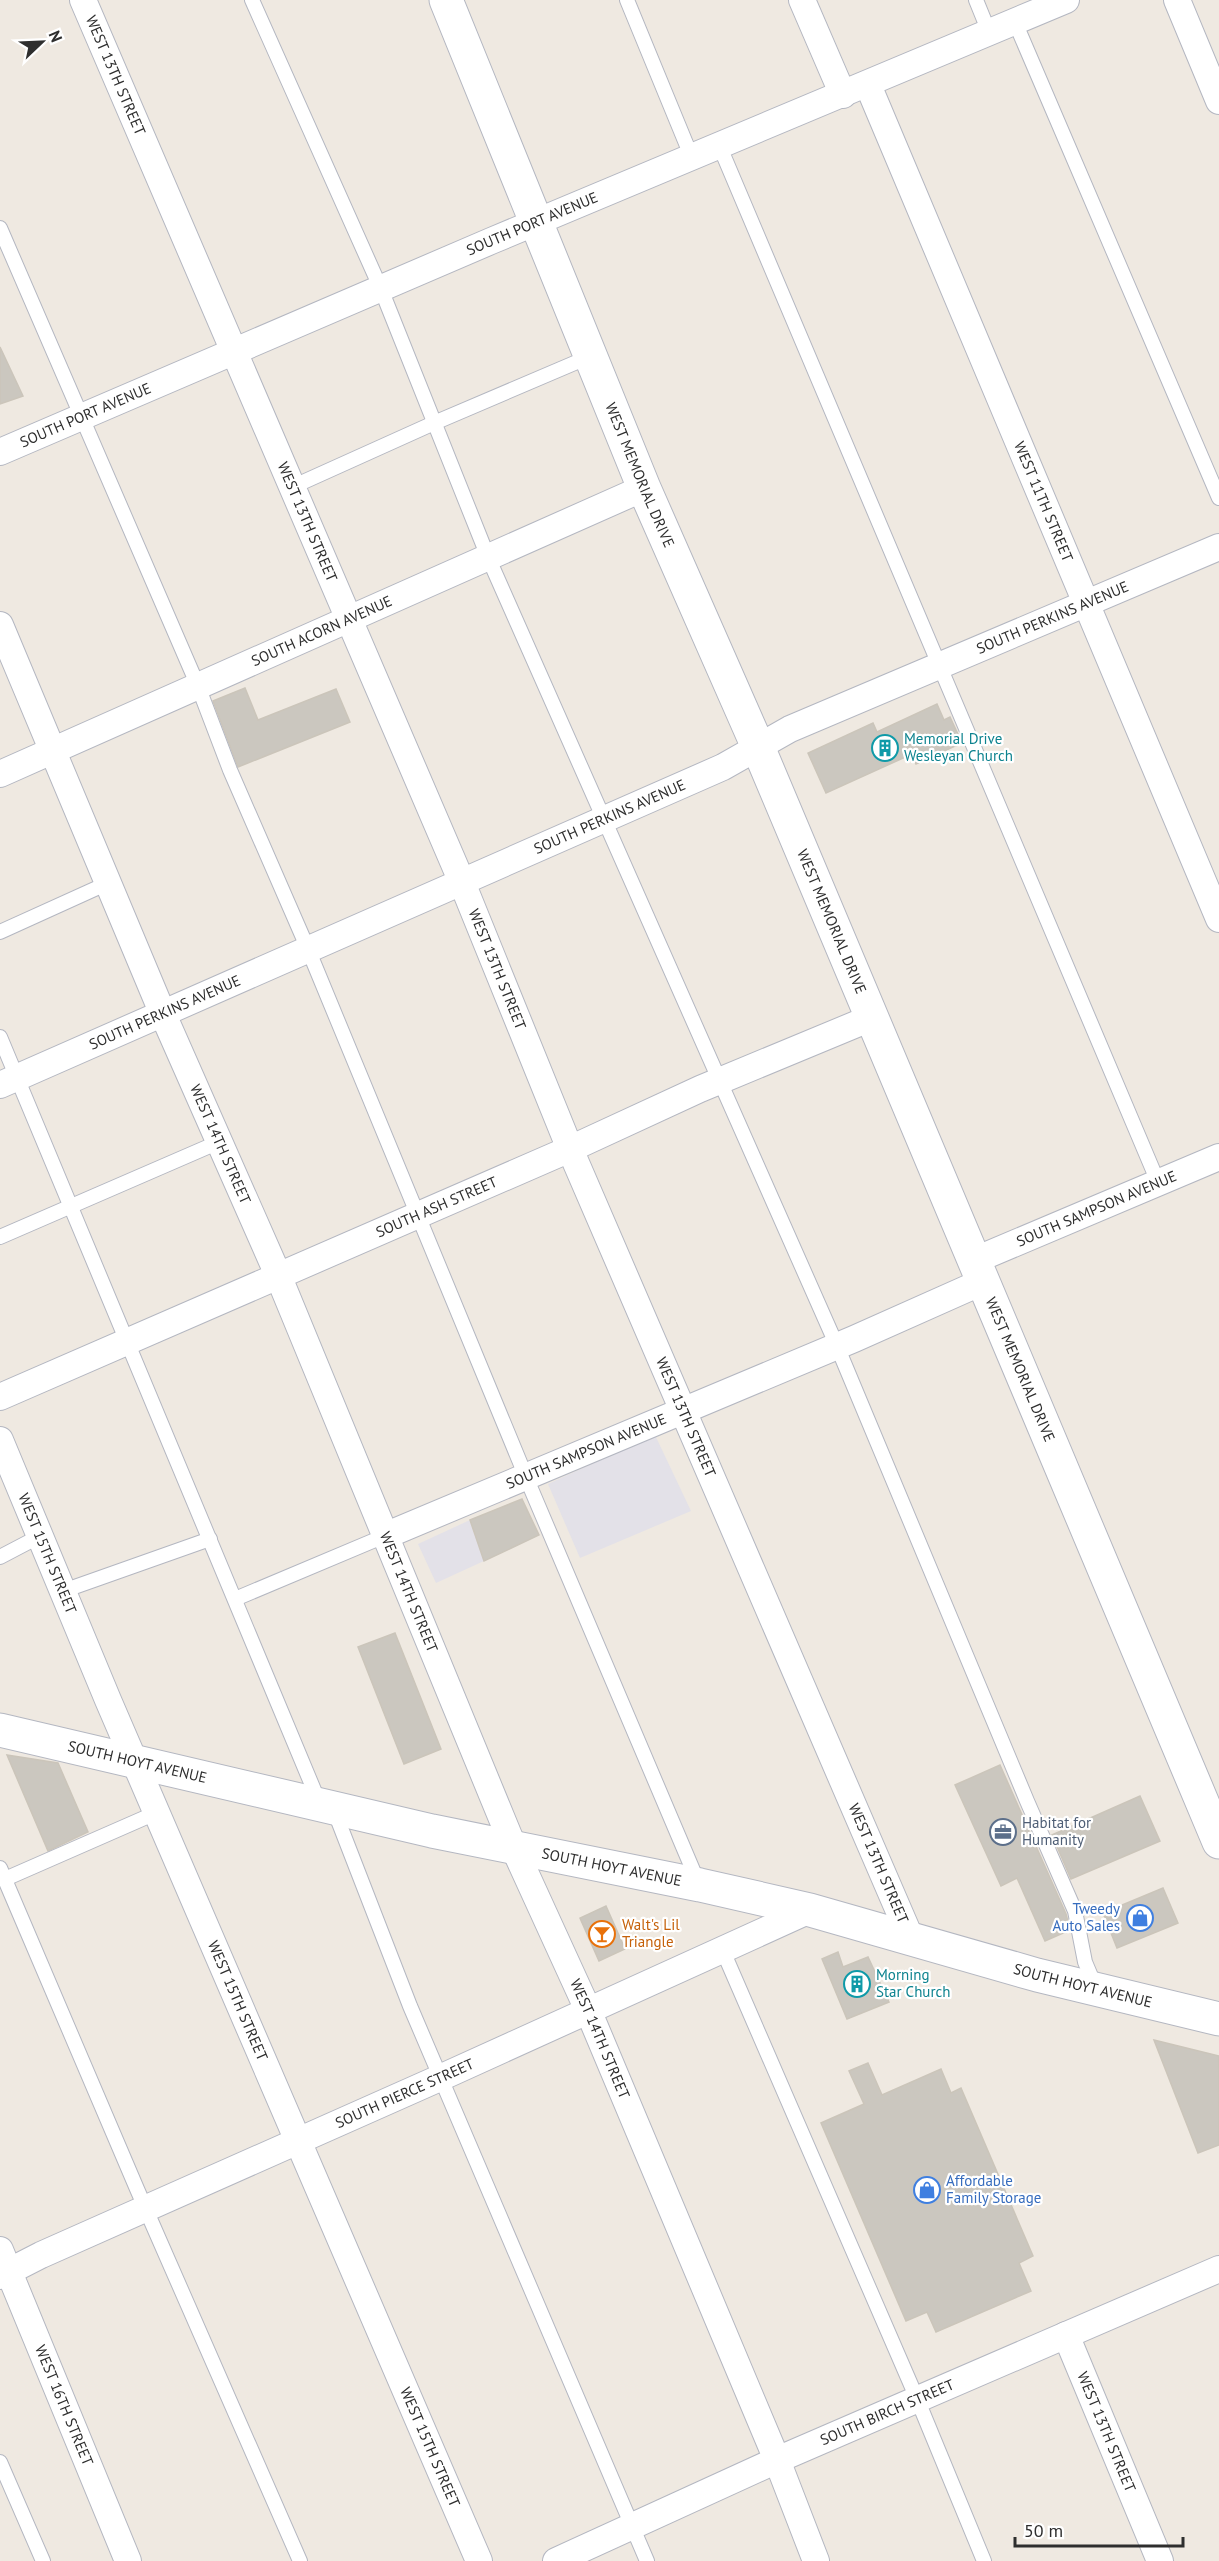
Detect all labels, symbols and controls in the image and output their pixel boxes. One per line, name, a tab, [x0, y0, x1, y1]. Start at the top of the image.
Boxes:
north arrow	[12, 12, 72, 72]
street label: WEST 13TH STREET	[82, 12, 150, 139]
text: N	[45, 27, 67, 45]
street label: SOUTH PORT AVENUE	[463, 187, 601, 259]
street label: SOUTH PORT AVENUE	[17, 378, 154, 451]
street label: WEST MEMORIAL DRIVE	[601, 400, 679, 550]
street label: WEST 11TH STREET	[1010, 438, 1078, 565]
street label: WEST 13TH STREET	[274, 459, 342, 585]
street label: SOUTH PERKINS AVENUE	[973, 576, 1131, 658]
street label: SOUTH ACORN AVENUE	[248, 591, 395, 670]
place label: Memorial Drive Wesleyan Church	[904, 729, 1013, 765]
building icon: Memorial Drive Wesleyan Church	[870, 733, 900, 763]
street label: SOUTH PERKINS AVENUE	[531, 775, 688, 858]
street label: WEST MEMORIAL DRIVE	[793, 846, 871, 997]
street label: WEST 13TH STREET	[465, 906, 531, 1033]
street label: SOUTH PERKINS AVENUE	[86, 970, 243, 1054]
street label: WEST 14TH STREET	[186, 1081, 256, 1207]
street label: SOUTH SAMPSON AVENUE	[1013, 1166, 1179, 1251]
street label: SOUTH ASH STREET	[373, 1172, 501, 1241]
street label: WEST MEMORIAL DRIVE	[982, 1294, 1059, 1444]
street label: WEST 13TH STREET	[652, 1354, 721, 1480]
street label: SOUTH SAMPSON AVENUE	[503, 1409, 669, 1493]
street label: WEST 15TH STREET	[14, 1490, 81, 1617]
street label: WEST 14TH STREET	[376, 1529, 443, 1656]
street label: SOUTH HOYT AVENUE	[66, 1736, 209, 1787]
street label: WEST 13TH STREET	[845, 1800, 913, 1927]
place label: Habitat for Humanity	[1022, 1813, 1091, 1849]
office icon: Habitat for Humanity	[988, 1817, 1018, 1847]
street label: SOUTH HOYT AVENUE	[540, 1843, 683, 1890]
place label: Tweedy Auto Sales	[1052, 1899, 1120, 1935]
shop icon: Tweedy Auto Sales	[1125, 1903, 1155, 1933]
place label: Walt's Lil Triangle	[622, 1915, 680, 1951]
bar icon: Walt's Lil Triangle	[587, 1919, 617, 1949]
street label: WEST 15TH STREET	[204, 1938, 272, 2064]
street label: SOUTH HOYT AVENUE	[1011, 1959, 1154, 2012]
place label: Morning Star Church	[876, 1965, 951, 2001]
building icon: Morning Star Church	[842, 1969, 872, 1999]
street label: WEST 14TH STREET	[566, 1976, 634, 2102]
street label: SOUTH PIERCE STREET	[332, 2054, 477, 2132]
place label: Affordable Family Storage	[946, 2171, 1041, 2207]
shop icon: Affordable Family Storage	[912, 2175, 942, 2205]
street label: WEST 16TH STREET	[31, 2342, 98, 2469]
street label: WEST 13TH STREET	[1073, 2369, 1141, 2495]
street label: SOUTH BIRCH STREET	[817, 2374, 958, 2449]
street label: WEST 15TH STREET	[396, 2384, 465, 2510]
scale bar	[1015, 2510, 1183, 2548]
text: 50 m	[1024, 2519, 1063, 2542]

